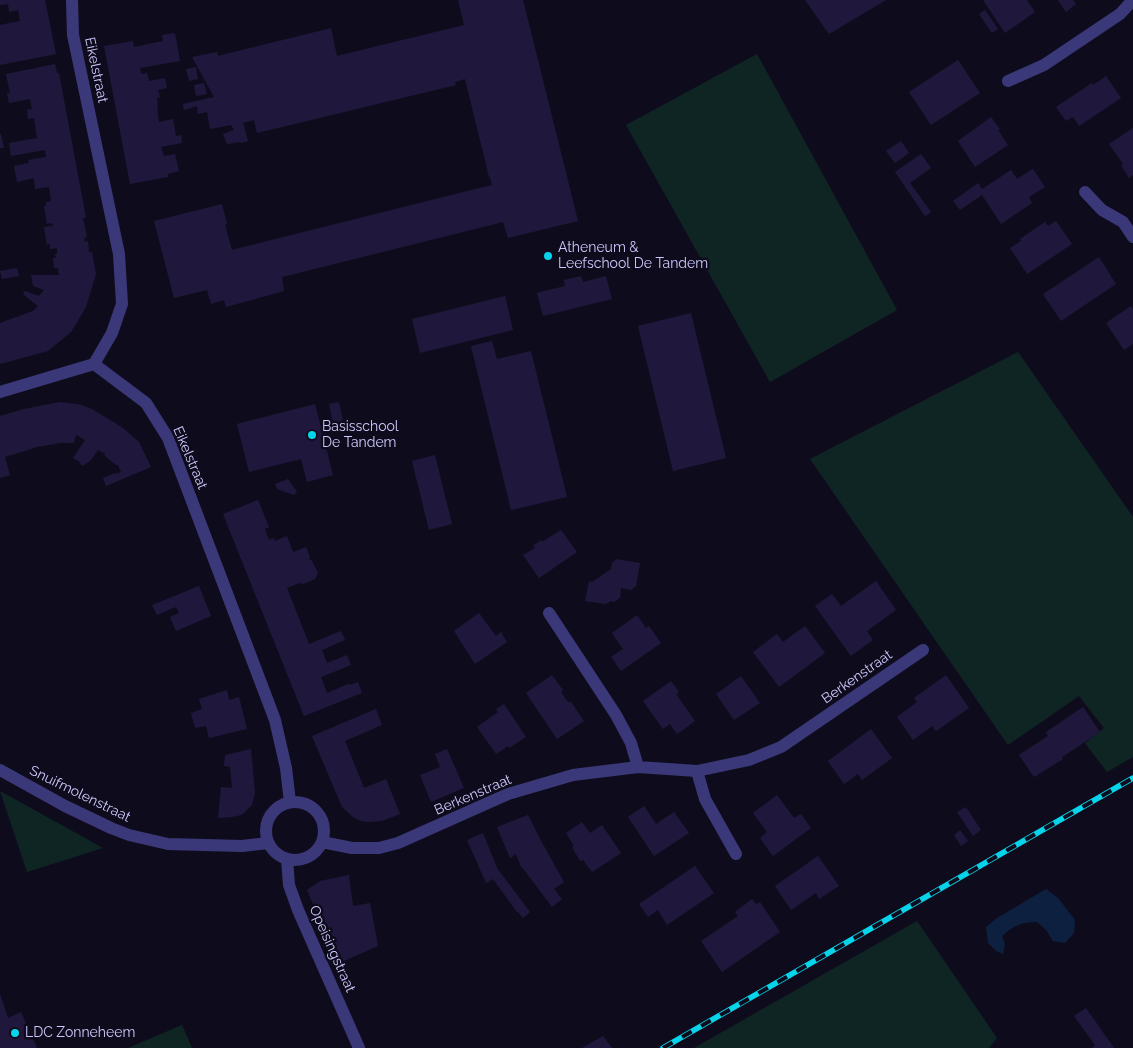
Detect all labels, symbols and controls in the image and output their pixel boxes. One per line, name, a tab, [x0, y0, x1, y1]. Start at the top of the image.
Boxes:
street label: Eikelstraat	[81, 36, 111, 104]
place label: Atheneum & Leefschool De Tandem	[558, 240, 708, 272]
marker: Atheneum & Leefschool De Tandem	[542, 250, 554, 262]
place label: Basisschool De Tandem	[322, 419, 399, 452]
street label: Eikelstraat	[169, 424, 211, 492]
marker: Basisschool De Tandem	[306, 429, 318, 441]
street label: Berkenstraat	[819, 647, 895, 707]
street label: Snuifmolenstraat	[27, 762, 133, 826]
street label: Berkenstraat	[432, 771, 514, 819]
street label: Opeisingstraat	[305, 903, 359, 995]
place label: LDC Zonneheem	[25, 1025, 135, 1041]
marker: LDC Zonneheem	[9, 1027, 21, 1039]

